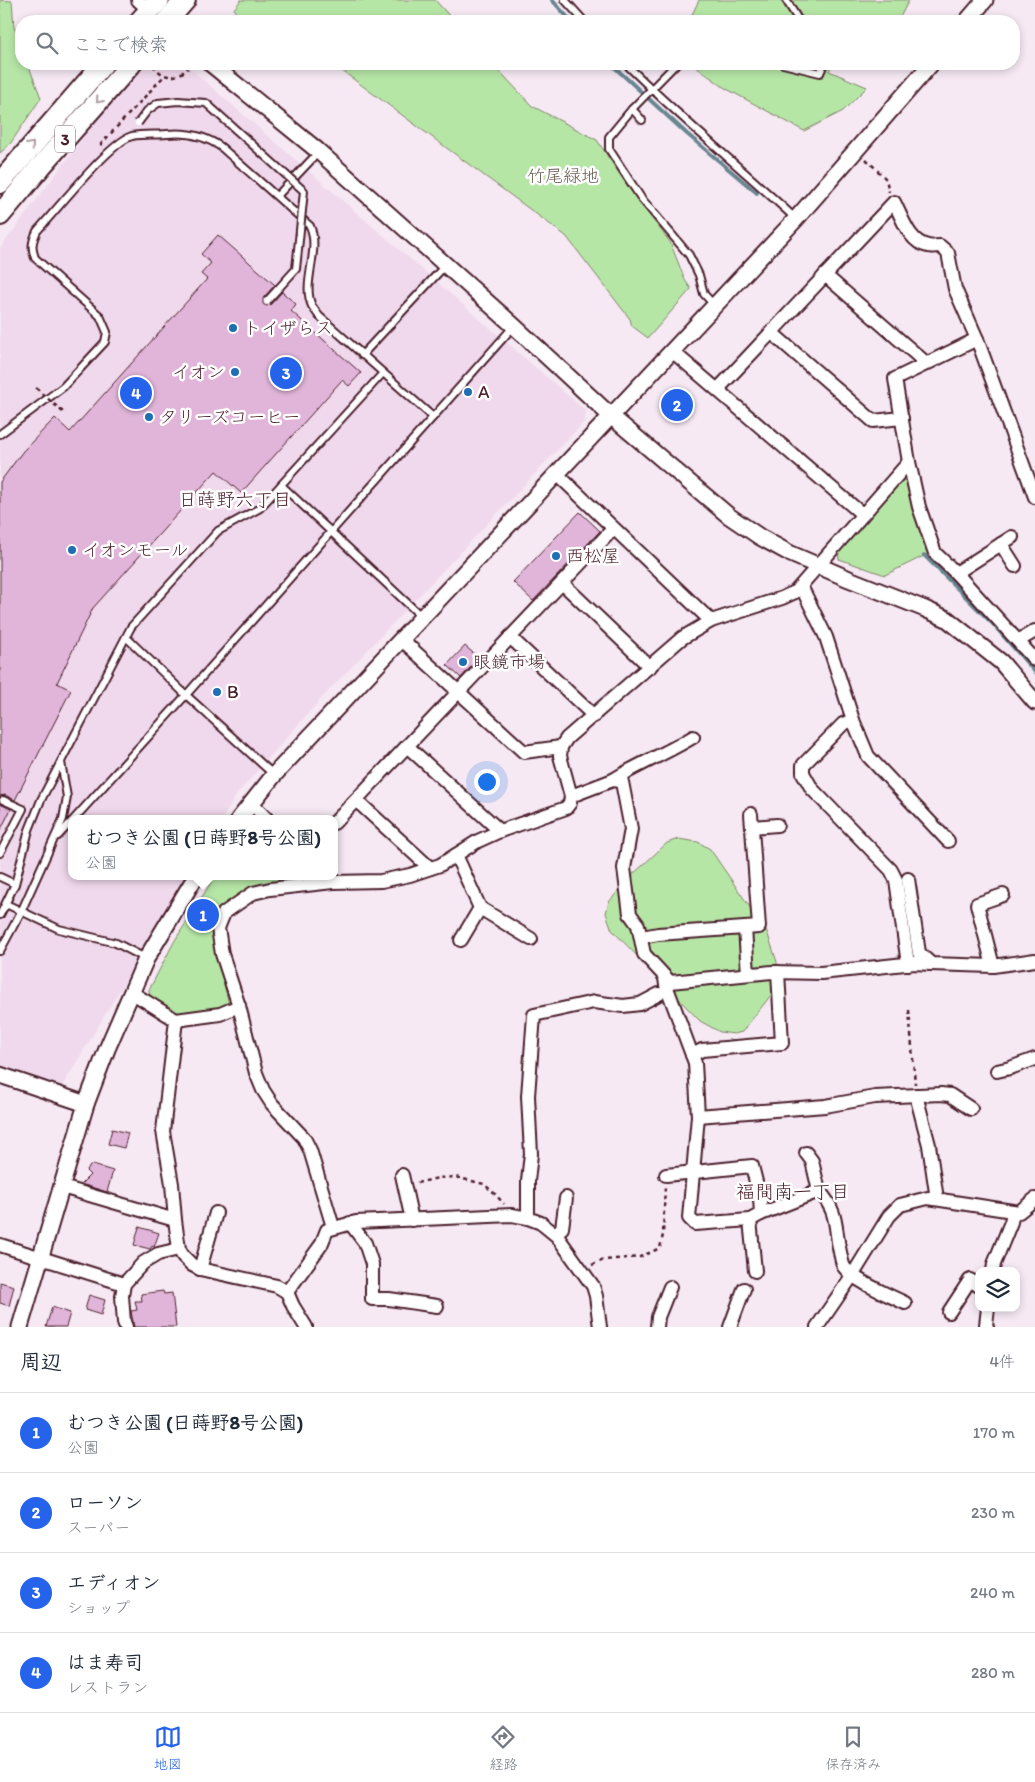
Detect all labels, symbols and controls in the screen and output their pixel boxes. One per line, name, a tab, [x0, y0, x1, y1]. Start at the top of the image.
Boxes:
search box	[15, 15, 1020, 70]
icon: search	[33, 29, 61, 57]
text: ここで検索	[73, 33, 168, 56]
one-way arrow	[95, 95, 104, 104]
road number: 3	[55, 126, 75, 152]
one-way arrow	[26, 142, 35, 151]
park label: 竹尾緑地	[527, 165, 599, 187]
place label: トイザらス	[243, 317, 333, 339]
marker: トイザらス	[227, 322, 239, 334]
pin: 3	[270, 354, 302, 392]
place label: イオン	[172, 361, 225, 383]
marker: イオン	[229, 366, 241, 378]
pin: 4	[120, 374, 152, 412]
place label: A	[478, 381, 490, 403]
marker: A	[462, 386, 474, 398]
pin: 2	[661, 386, 693, 424]
place label: タリーズコーヒー	[159, 406, 300, 428]
marker: タリーズコーヒー	[143, 411, 155, 423]
district label: 日蒔野六丁目	[178, 488, 292, 511]
place label: イオンモール	[82, 539, 188, 561]
marker: イオンモール	[66, 544, 78, 556]
place label: 西松屋	[566, 545, 620, 567]
marker: 西松屋	[550, 550, 562, 562]
place label: 眼鏡市場	[473, 651, 545, 673]
marker: 眼鏡市場	[457, 656, 469, 668]
place label: B	[227, 681, 239, 703]
marker: B	[211, 686, 223, 698]
your location	[474, 769, 500, 795]
popup	[68, 815, 338, 880]
text: むつき公園 (日蒔野8号公園)	[85, 826, 321, 849]
text: 公園	[85, 853, 117, 872]
pin: 1	[187, 896, 219, 934]
district label: 福間南一丁目	[736, 1180, 850, 1203]
map controls	[975, 1267, 1020, 1312]
button: layers	[975, 1267, 1020, 1312]
text: 周辺	[20, 1349, 62, 1374]
text: 4件	[989, 1352, 1015, 1371]
text: むつき公園 (日蒔野8号公園)	[67, 1411, 303, 1434]
text: 1	[32, 1423, 40, 1442]
text: 170 m	[973, 1423, 1015, 1442]
text: 公園	[67, 1438, 99, 1457]
text: ローソン	[67, 1491, 143, 1514]
text: 2	[32, 1503, 40, 1522]
text: 230 m	[971, 1503, 1015, 1522]
text: スーパー	[67, 1518, 130, 1537]
text: エディオン	[67, 1571, 160, 1594]
text: 3	[32, 1583, 40, 1602]
text: 240 m	[970, 1583, 1015, 1602]
text: ショップ	[67, 1598, 130, 1617]
text: はま寿司	[67, 1651, 143, 1674]
text: 4	[31, 1663, 41, 1682]
text: 280 m	[971, 1663, 1015, 1682]
text: レストラン	[67, 1678, 148, 1697]
tab: 地図	[154, 1723, 182, 1773]
tab: 経路	[489, 1723, 517, 1773]
tab: 保存済み	[825, 1723, 881, 1773]

